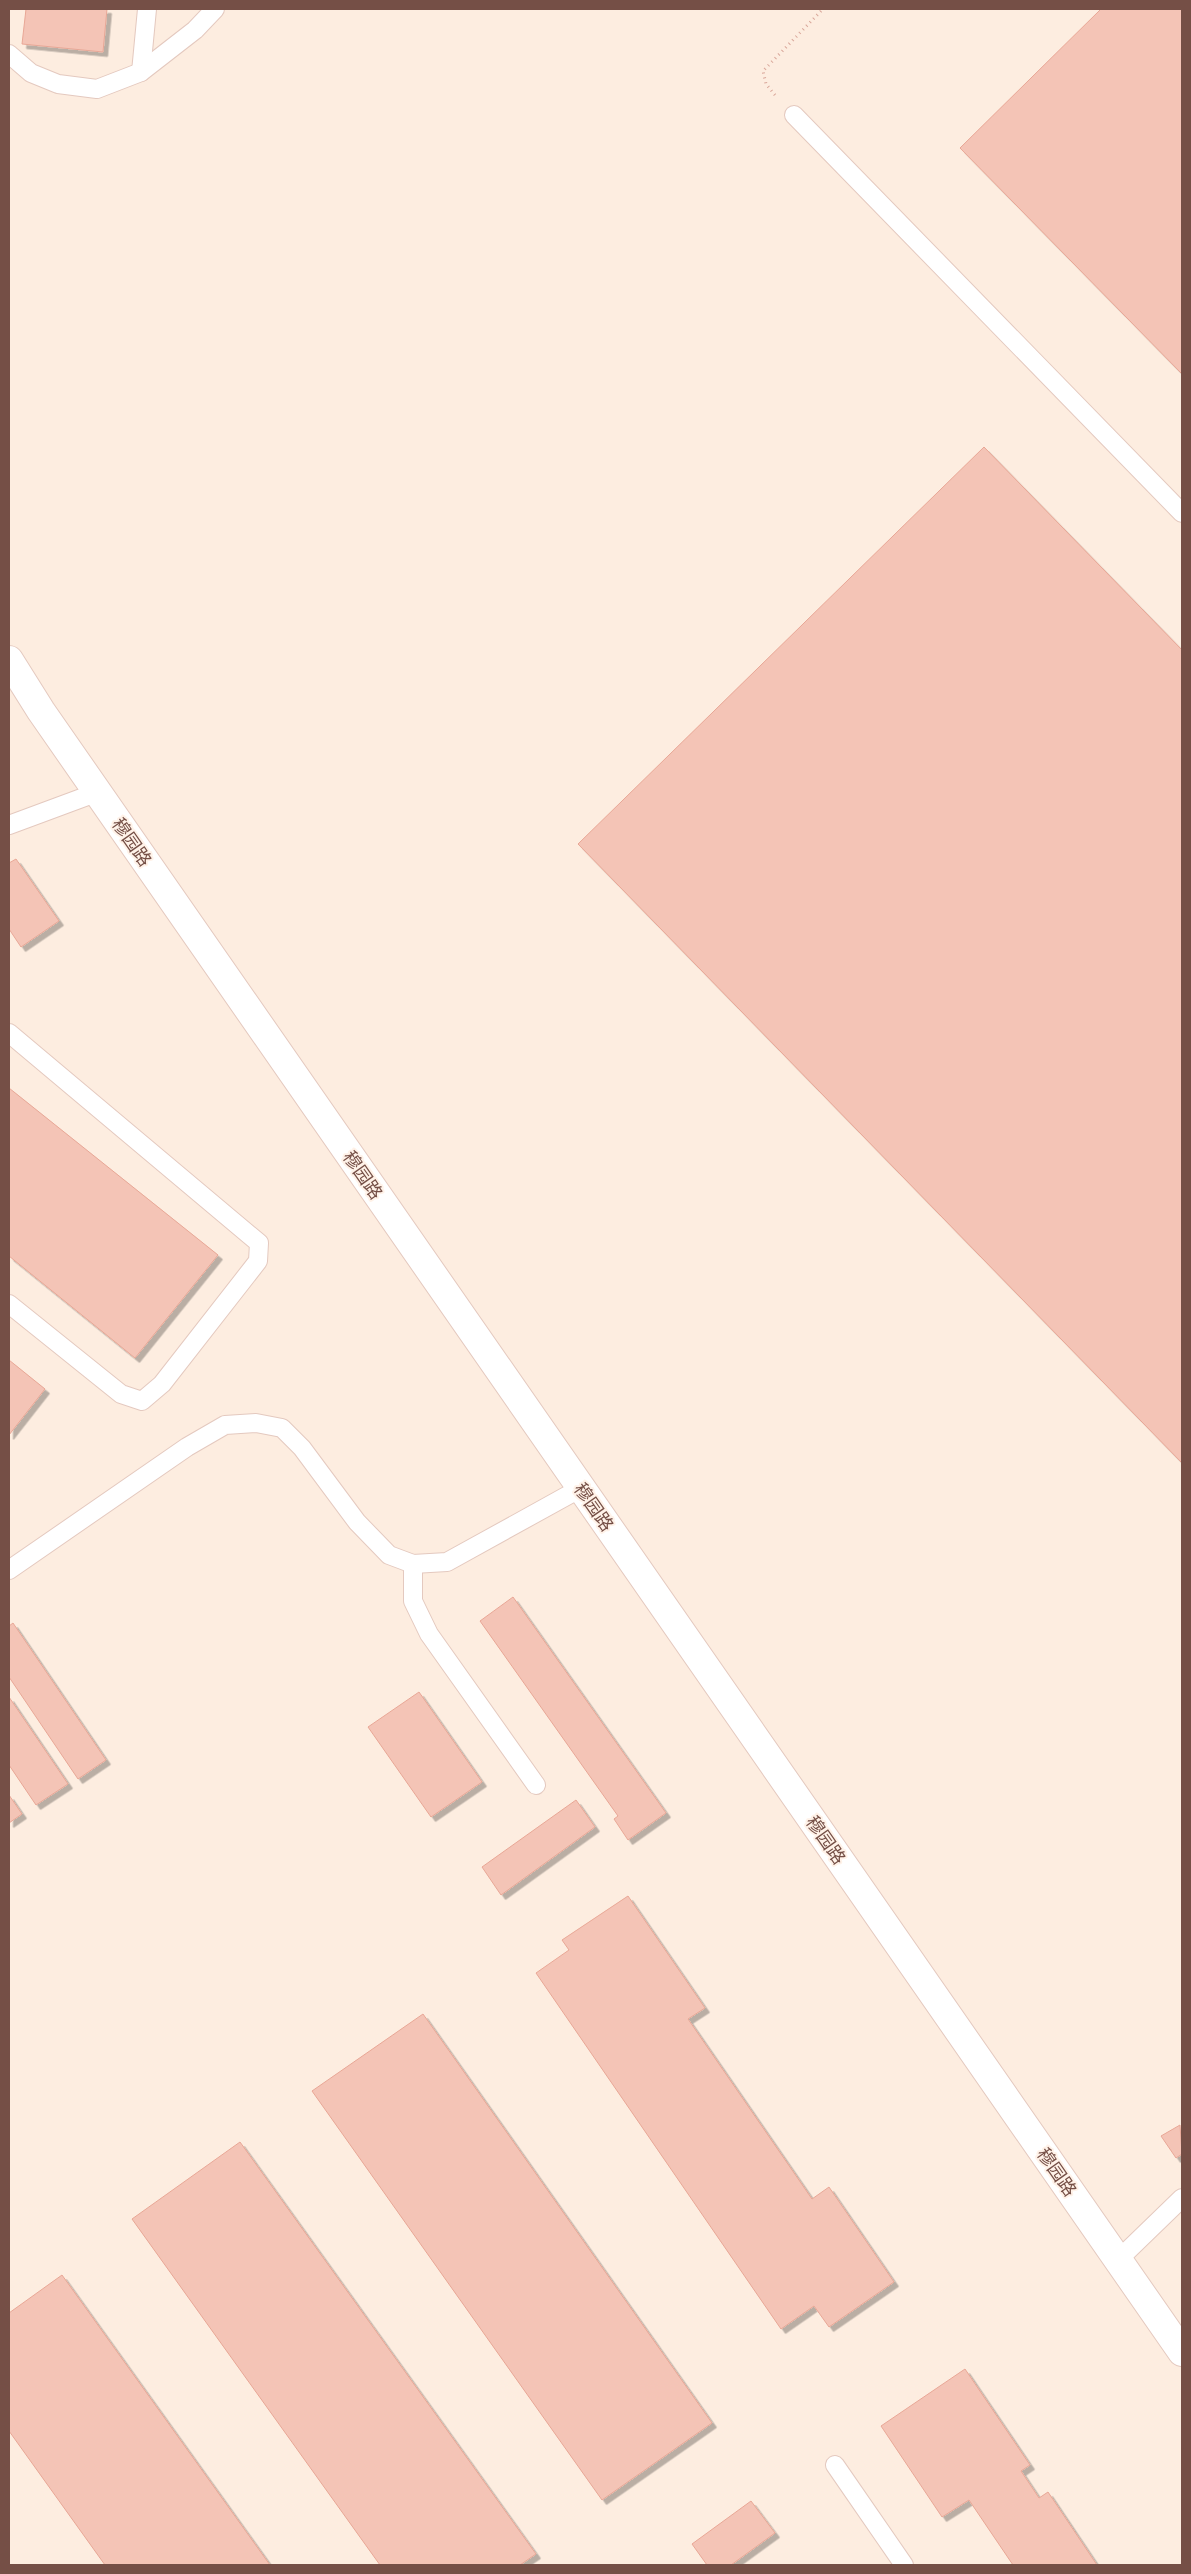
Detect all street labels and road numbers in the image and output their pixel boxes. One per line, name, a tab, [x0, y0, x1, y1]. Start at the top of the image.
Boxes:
street label: 穆园路	[108, 814, 156, 870]
street label: 穆园路	[339, 1147, 387, 1203]
street label: 穆园路	[570, 1479, 618, 1535]
street label: 穆园路	[802, 1812, 850, 1868]
street label: 穆园路	[1033, 2144, 1081, 2200]

